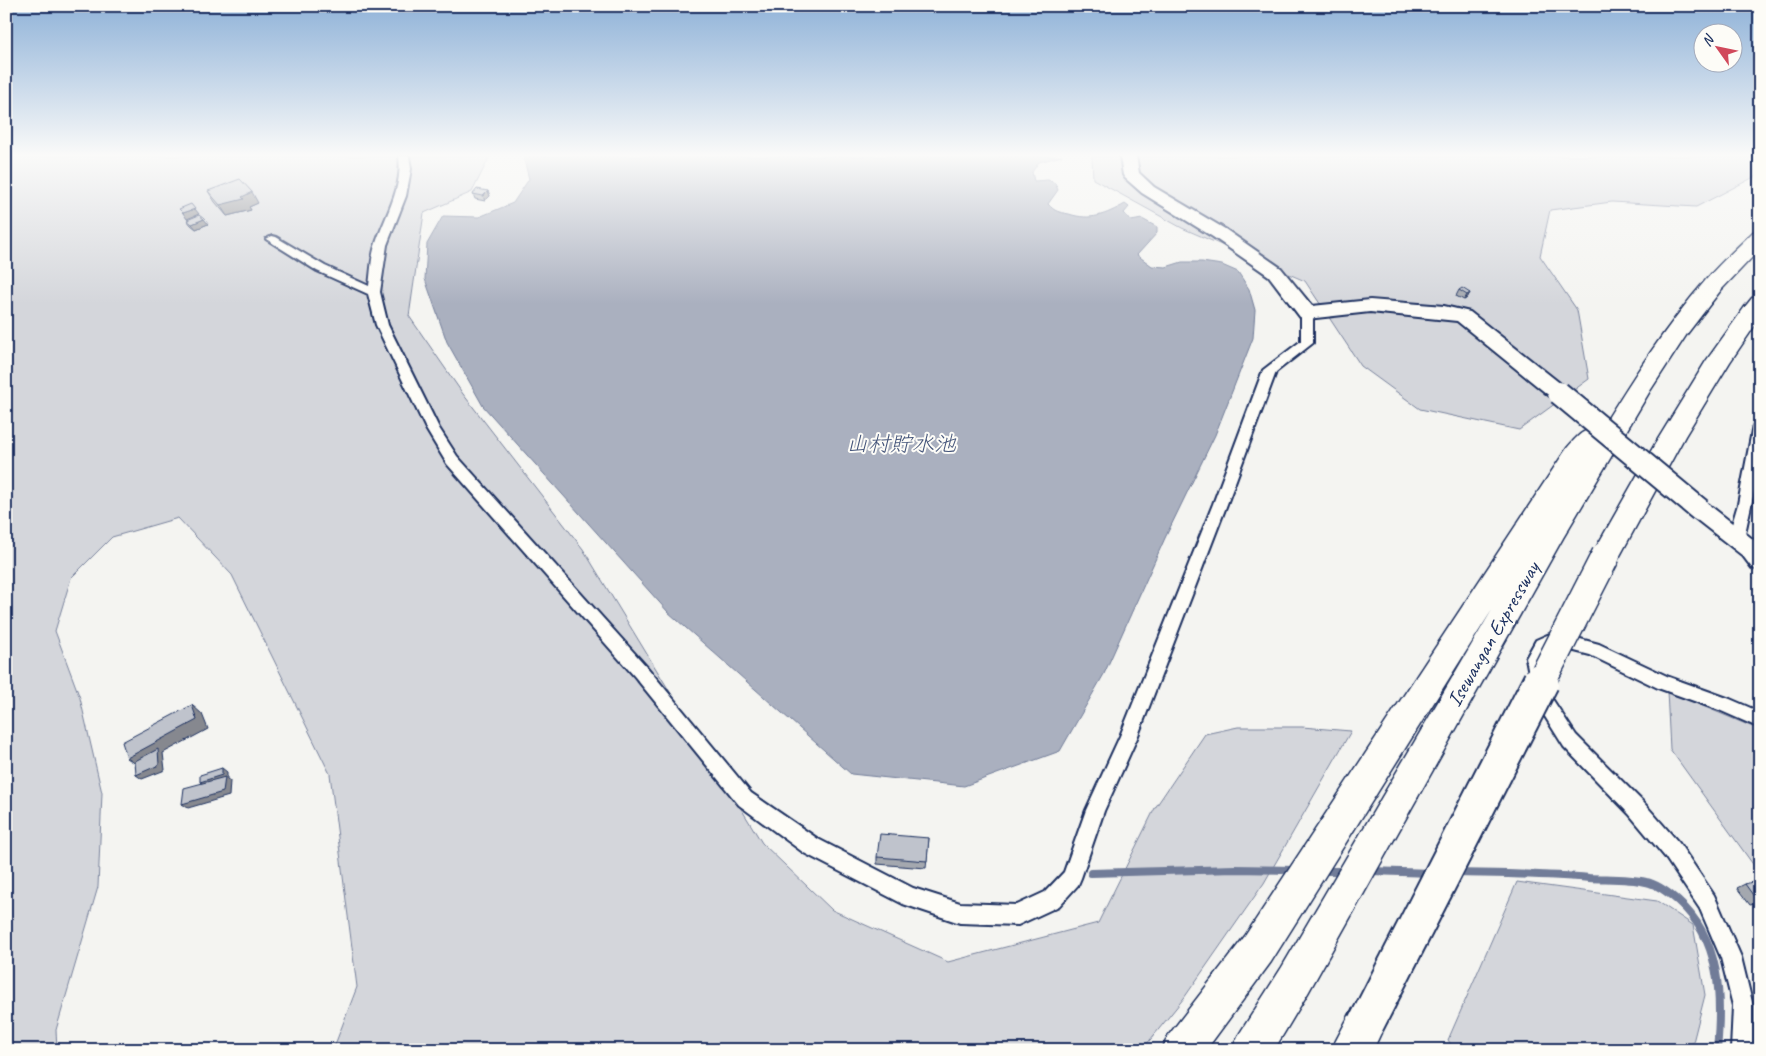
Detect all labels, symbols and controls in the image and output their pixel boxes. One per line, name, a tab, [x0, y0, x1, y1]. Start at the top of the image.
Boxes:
north arrow	[1694, 22, 1744, 72]
text: N	[1698, 31, 1718, 49]
water label: 山村貯水池	[846, 430, 957, 458]
street label: Isewangan Expressway	[1441, 555, 1546, 711]

